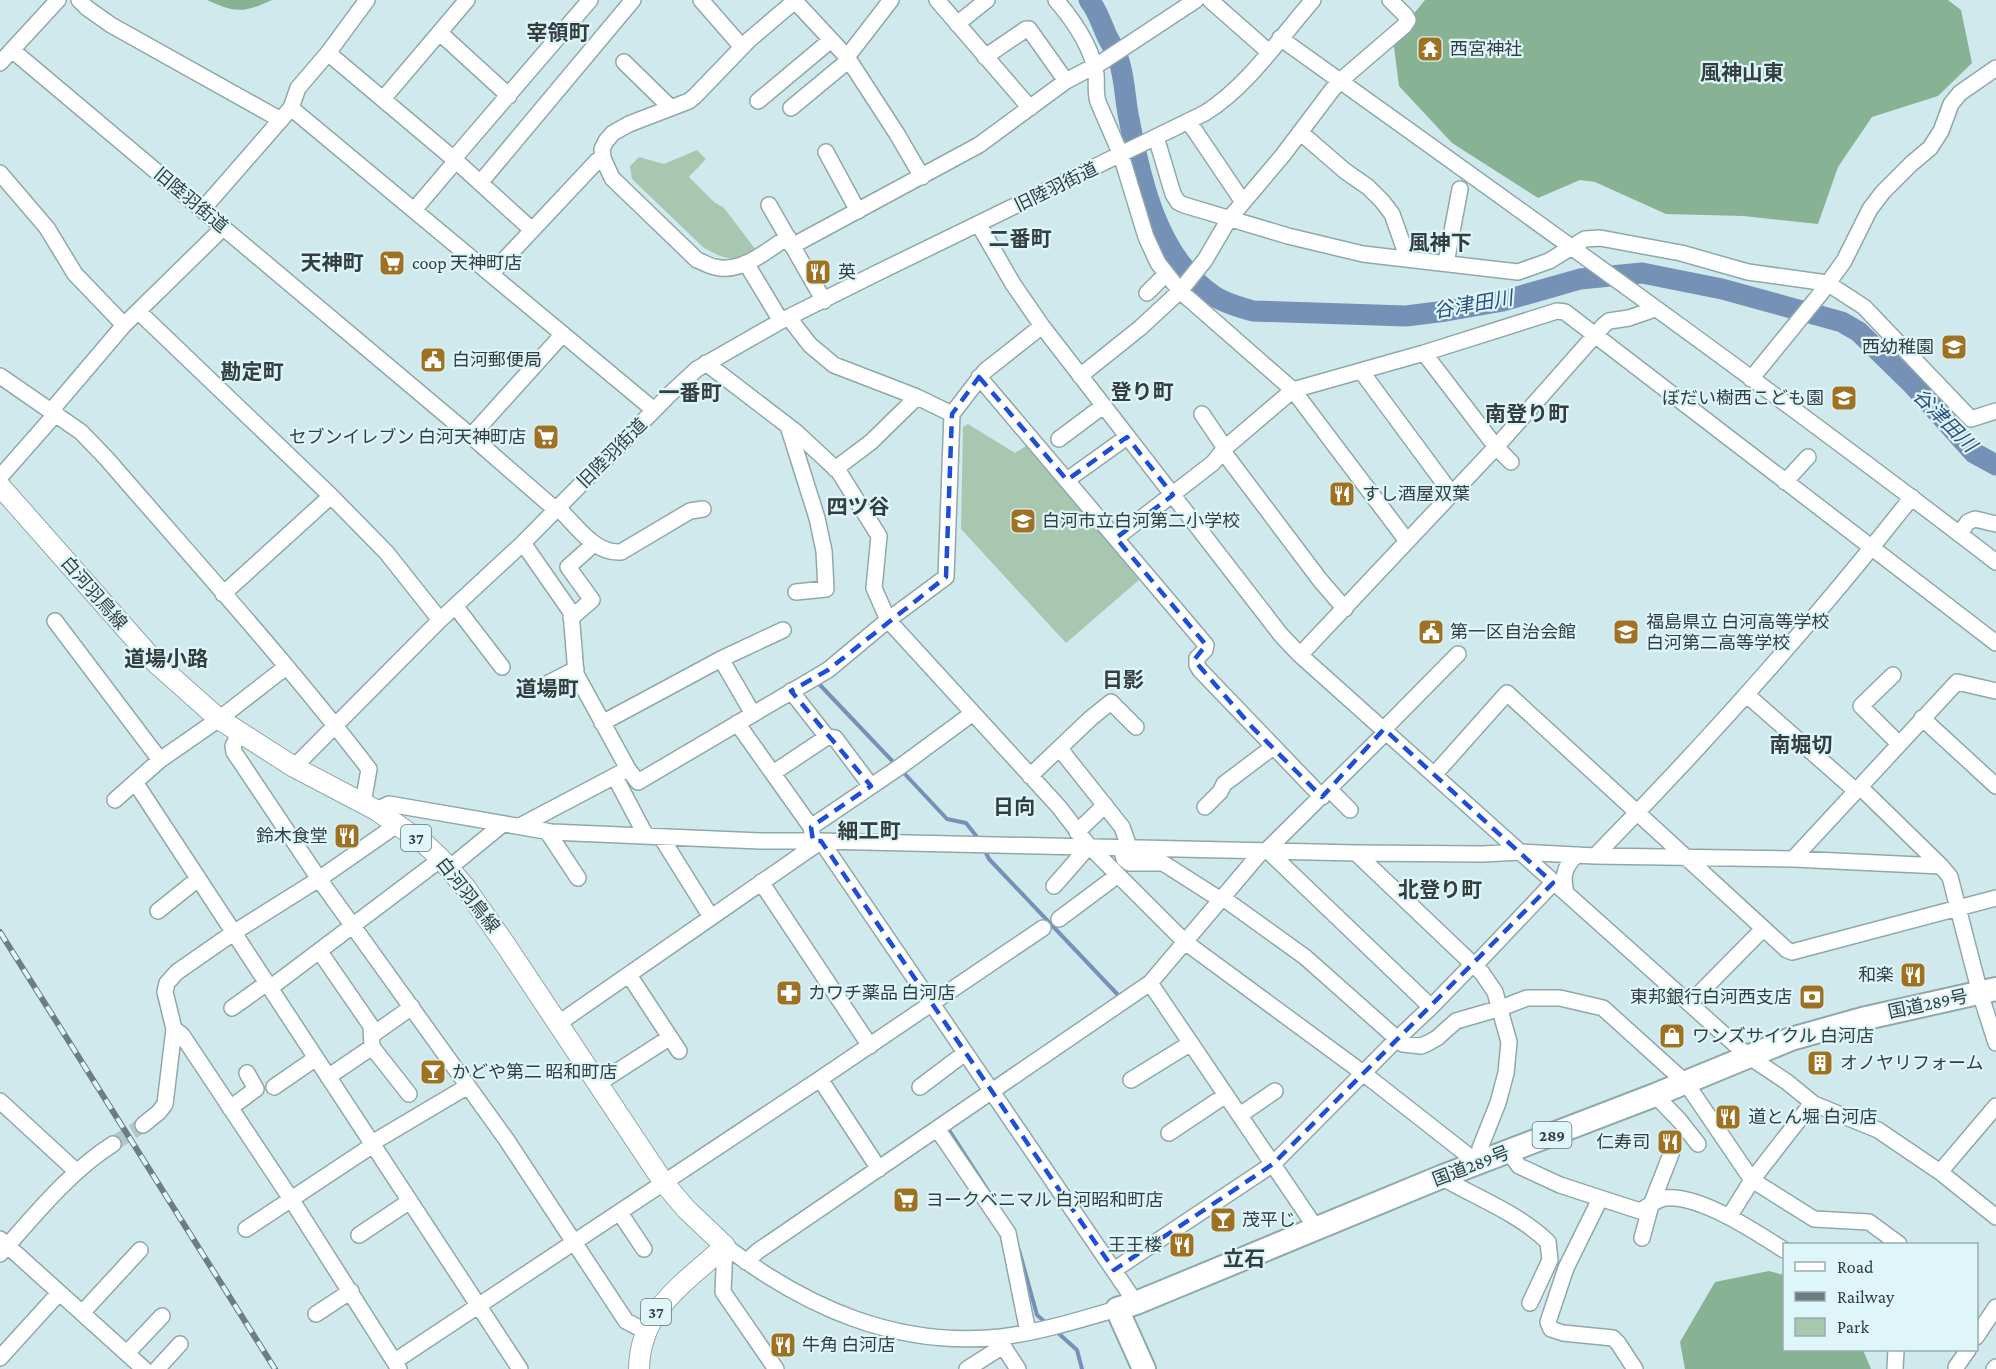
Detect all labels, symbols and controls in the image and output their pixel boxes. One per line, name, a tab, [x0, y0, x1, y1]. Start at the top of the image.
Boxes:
district label: 宰領町	[527, 21, 590, 45]
temple icon: 西宮神社	[1415, 34, 1445, 64]
place label: 西宮神社	[1450, 39, 1522, 59]
district label: 風神山東	[1700, 61, 1784, 85]
street label: 旧陸羽街道	[1011, 158, 1101, 216]
street label: 旧陸羽街道	[150, 163, 232, 237]
district label: 二番町	[989, 227, 1052, 251]
district label: 風神下	[1409, 231, 1472, 255]
supermarket icon: coop 天神町店	[377, 248, 407, 278]
district label: 天神町	[301, 251, 364, 275]
place label: coop 天神町店	[412, 253, 522, 273]
restaurant icon: 英	[803, 257, 833, 287]
place label: 英	[838, 262, 856, 282]
water label: 谷津田川	[1432, 286, 1516, 322]
school or university icon: 西幼稚園	[1939, 332, 1969, 362]
place label: 西幼稚園	[1862, 337, 1934, 357]
public building icon: 白河郵便局	[418, 345, 448, 375]
place label: 白河郵便局	[452, 350, 542, 370]
district label: 勘定町	[221, 360, 284, 384]
district label: 登り町	[1111, 380, 1174, 404]
district label: 一番町	[659, 381, 722, 405]
school or university icon: ぼだい樹西こども園	[1829, 383, 1859, 413]
water label: 谷津田川	[1909, 384, 1982, 457]
place label: ぼだい樹西こども園	[1662, 388, 1824, 408]
district label: 南登り町	[1485, 402, 1569, 426]
street label: 旧陸羽街道	[573, 414, 651, 492]
supermarket icon: セブンイレブン 白河天神町店	[531, 422, 561, 452]
place label: セブンイレブン 白河天神町店	[289, 427, 526, 447]
restaurant icon: すし酒屋双葉	[1327, 479, 1357, 509]
place label: すし酒屋双葉	[1362, 484, 1470, 504]
district label: 四ツ谷	[827, 495, 890, 519]
school or university icon: 白河市立白河第二小学校	[1008, 506, 1038, 536]
place label: 白河市立白河第二小学校	[1042, 511, 1240, 531]
street label: 白河羽鳥線	[57, 552, 131, 634]
place label: 福島県立 白河高等学校 白河第二高等学校	[1646, 612, 1829, 653]
public building icon: 第一区自治会館	[1416, 617, 1446, 647]
school or university icon: 福島県立 白河高等学校 白河第二高等学校	[1611, 617, 1641, 647]
place label: 第一区自治会館	[1450, 622, 1576, 642]
district label: 道場小路	[124, 647, 208, 671]
district label: 日影	[1102, 668, 1144, 692]
district label: 道場町	[516, 677, 579, 701]
district label: 南堀切	[1770, 733, 1833, 757]
district label: 日向	[993, 795, 1035, 819]
district label: 細工町	[838, 819, 901, 843]
restaurant icon: 鈴木食堂	[332, 821, 362, 851]
road number: 37	[401, 825, 431, 851]
place label: 鈴木食堂	[256, 826, 328, 846]
street label: 白河羽鳥線	[432, 853, 504, 937]
district label: 北登り町	[1398, 878, 1482, 902]
restaurant icon: 和楽	[1898, 960, 1928, 990]
place label: 和楽	[1858, 965, 1894, 985]
pharmacy icon: カワチ薬品 白河店	[774, 978, 804, 1008]
bank icon: 東邦銀行白河西支店	[1797, 982, 1827, 1012]
place label: カワチ薬品 白河店	[808, 983, 955, 1003]
street label: 国道289号	[1886, 986, 1970, 1022]
place label: 東邦銀行白河西支店	[1630, 987, 1792, 1007]
shop icon: ワンズサイクル 白河店	[1657, 1021, 1687, 1051]
place label: ワンズサイクル 白河店	[1692, 1026, 1874, 1046]
building icon: オノヤリフォーム	[1805, 1048, 1835, 1078]
place label: オノヤリフォーム	[1840, 1053, 1983, 1073]
bar icon: かどや第二 昭和町店	[418, 1057, 448, 1087]
place label: かどや第二 昭和町店	[452, 1062, 617, 1082]
restaurant icon: 道とん堀 白河店	[1713, 1102, 1743, 1132]
place label: 道とん堀 白河店	[1748, 1107, 1877, 1127]
road number: 289	[1532, 1122, 1572, 1148]
restaurant icon: 仁寿司	[1655, 1127, 1685, 1157]
place label: 仁寿司	[1596, 1132, 1650, 1152]
street label: 国道289号	[1429, 1142, 1513, 1190]
supermarket icon: ヨークベニマル 白河昭和町店	[891, 1185, 921, 1215]
place label: ヨークベニマル 白河昭和町店	[926, 1190, 1163, 1210]
bar icon: 茂平じ	[1208, 1205, 1238, 1235]
place label: 茂平じ	[1242, 1210, 1296, 1230]
restaurant icon: 王王楼	[1167, 1230, 1197, 1260]
place label: 王王楼	[1108, 1235, 1162, 1255]
legend	[1783, 1243, 1978, 1351]
district label: 立石	[1223, 1247, 1265, 1271]
text: Road	[1837, 1257, 1874, 1277]
text: Railway	[1837, 1287, 1895, 1307]
road number: 37	[641, 1299, 671, 1325]
text: Park	[1837, 1317, 1869, 1337]
restaurant icon: 牛角 白河店	[768, 1330, 798, 1360]
place label: 牛角 白河店	[802, 1335, 895, 1355]

